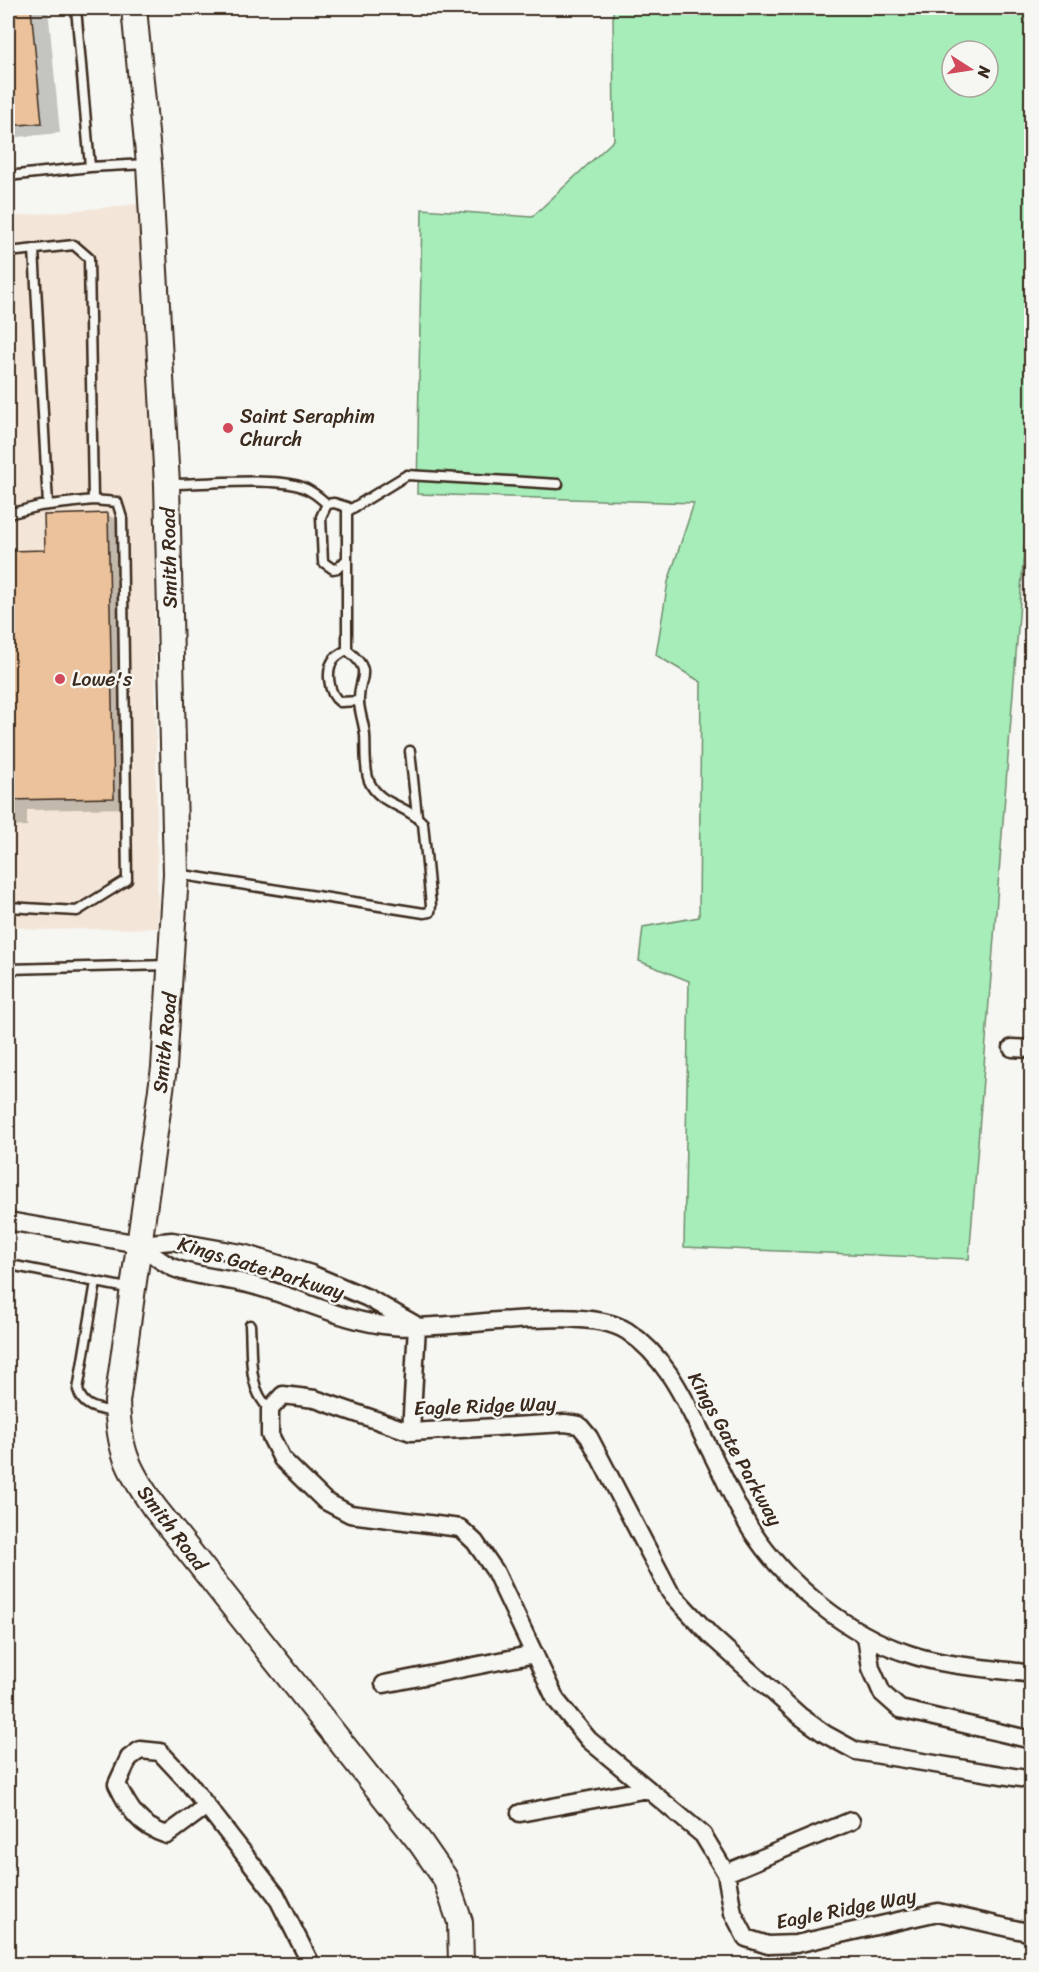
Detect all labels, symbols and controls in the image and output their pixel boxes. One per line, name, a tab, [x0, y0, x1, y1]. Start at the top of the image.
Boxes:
north arrow	[940, 39, 1000, 99]
text: N	[969, 63, 1000, 81]
place label: Saint Seraphim Church	[240, 399, 375, 457]
marker: Saint Seraphim Church	[221, 421, 235, 435]
street label: Smith Road	[151, 506, 187, 609]
place label: Lowe's	[72, 662, 133, 697]
marker: Lowe's	[53, 672, 67, 686]
street label: Smith Road	[142, 990, 188, 1095]
street label: Kings Gate Parkway	[173, 1226, 349, 1310]
street label: Kings Gate Parkway	[678, 1365, 792, 1534]
street label: Eagle Ridge Way	[413, 1386, 557, 1426]
street label: Smith Road	[128, 1477, 217, 1580]
street label: Eagle Ridge Way	[773, 1878, 920, 1940]

